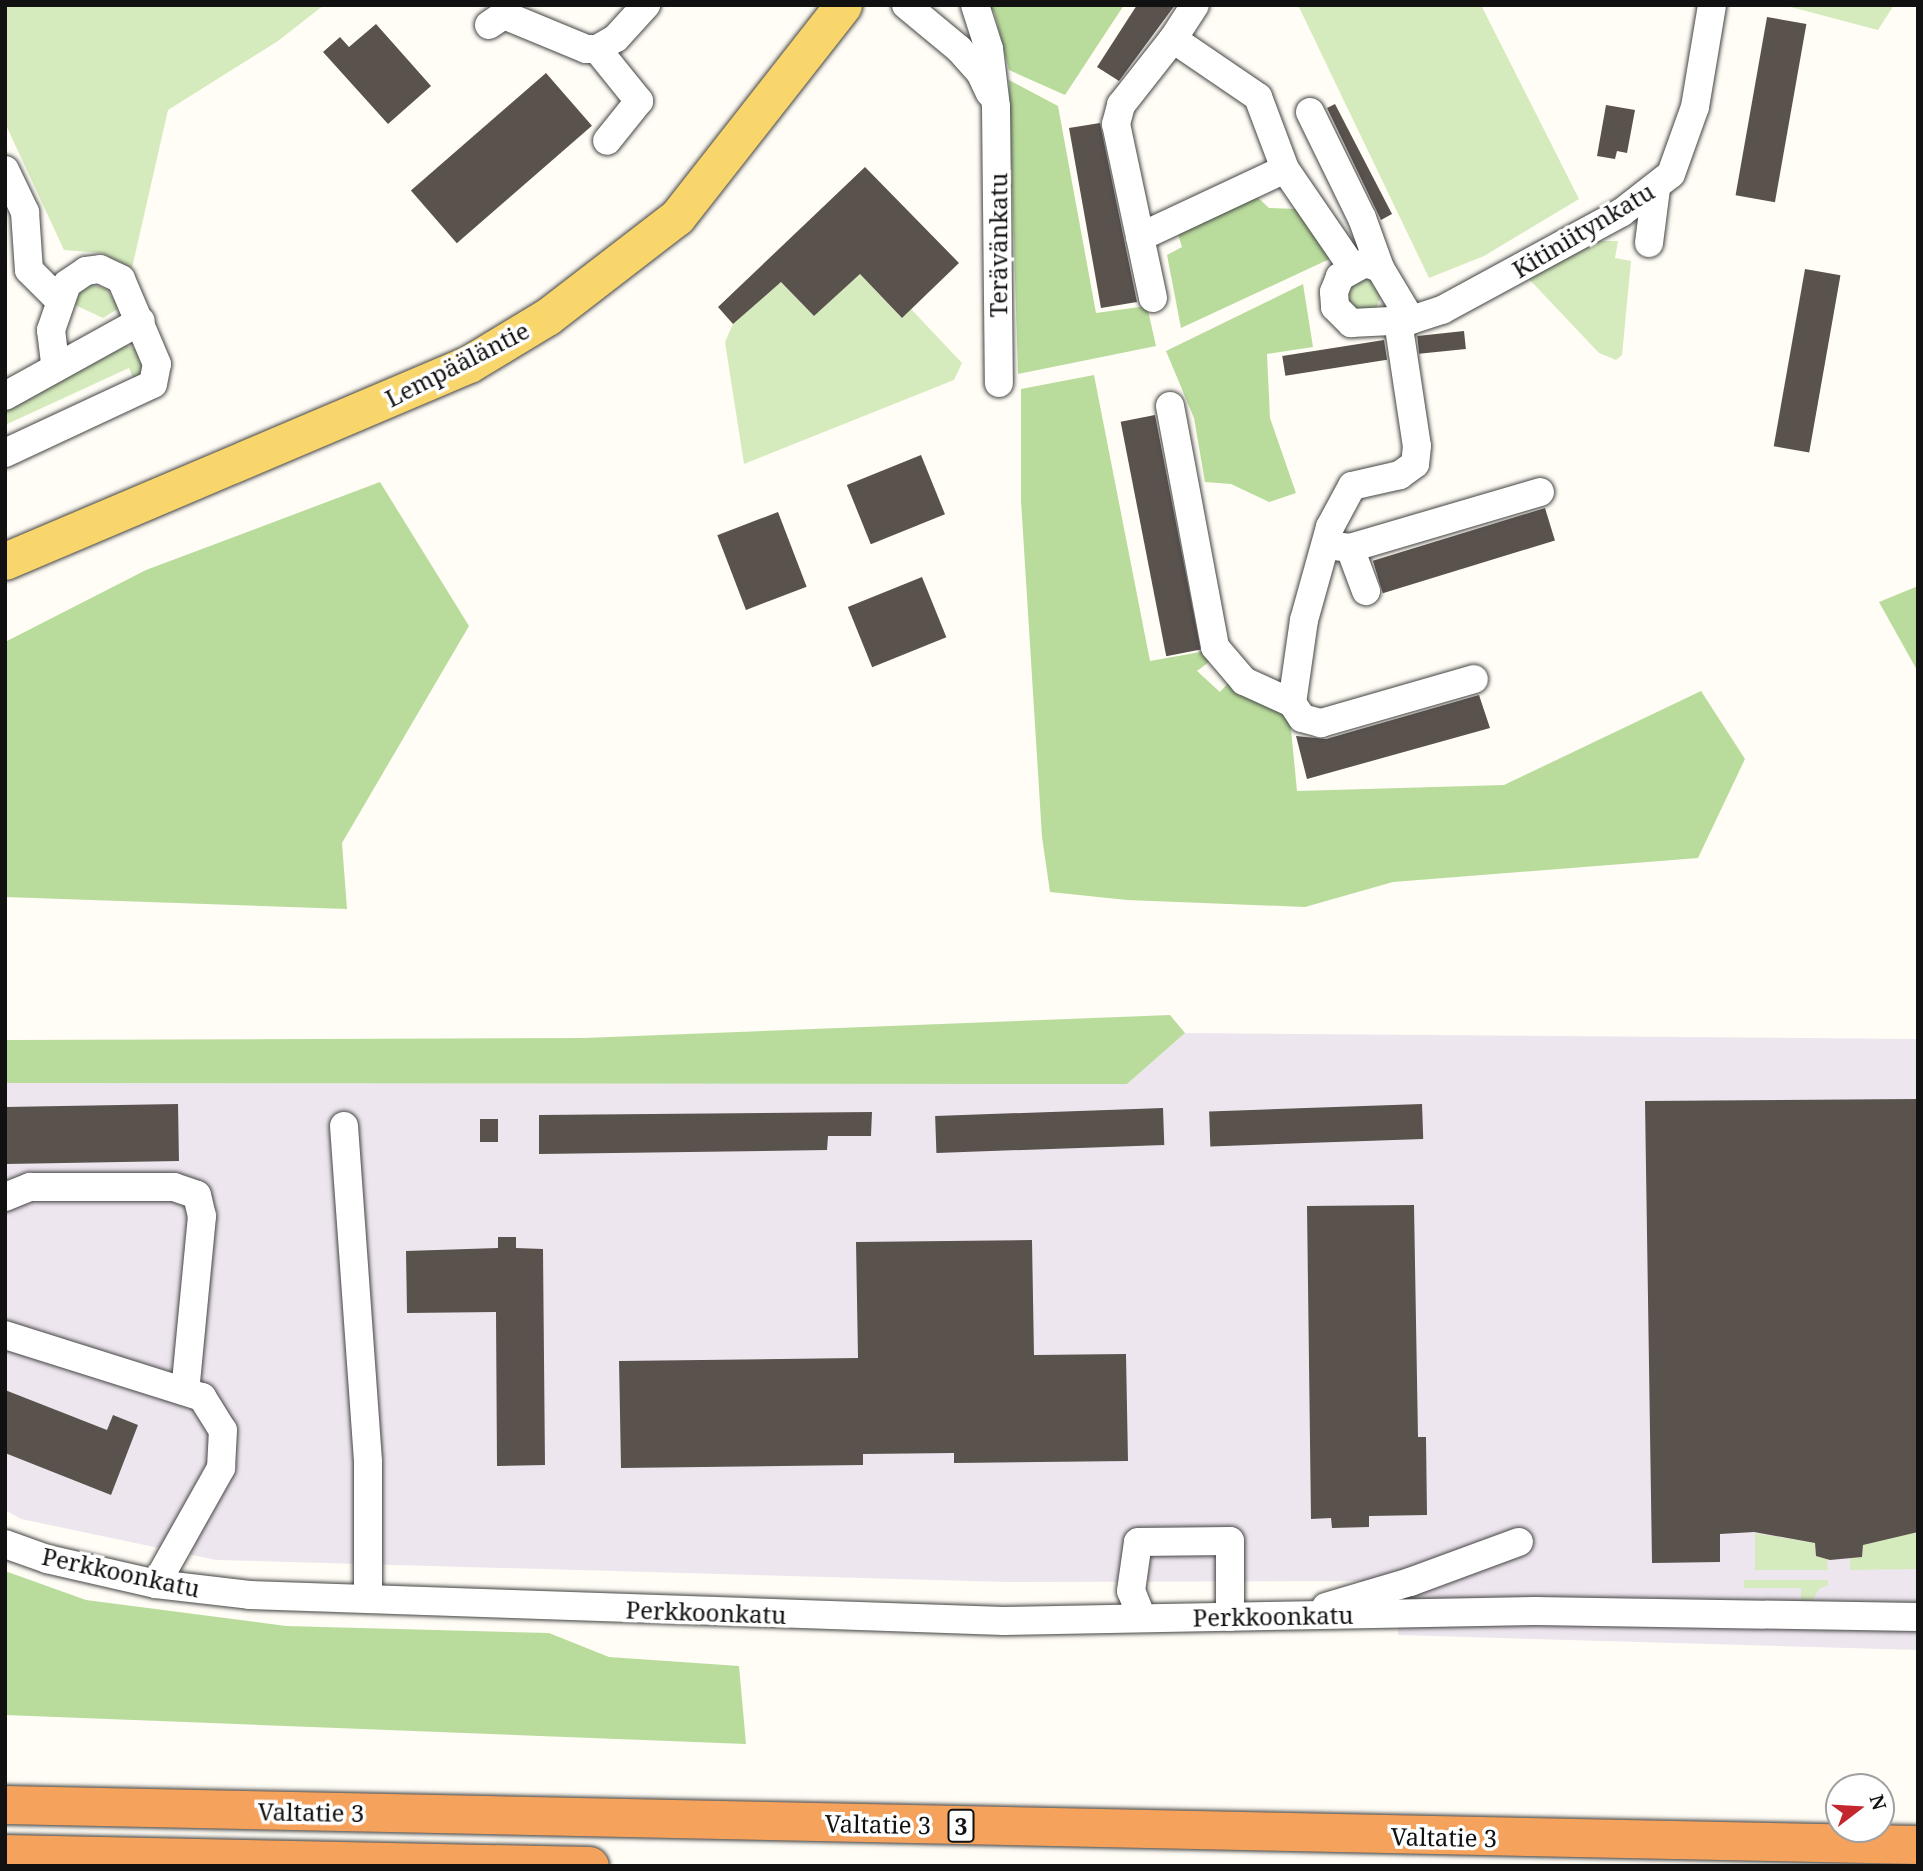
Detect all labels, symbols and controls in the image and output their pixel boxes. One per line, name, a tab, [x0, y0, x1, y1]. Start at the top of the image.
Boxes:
street label: Terävänkatu	[984, 173, 1012, 317]
street label: Kitiniitynkatu	[1507, 176, 1659, 284]
street label: Lempääläntie	[380, 315, 534, 413]
street label: Perkkoonkatu	[39, 1541, 203, 1603]
street label: Perkkoonkatu	[625, 1595, 787, 1629]
street label: Perkkoonkatu	[1192, 1600, 1354, 1632]
north arrow	[1825, 1773, 1895, 1843]
text: N	[1864, 1791, 1893, 1813]
street label: Valtatie 3	[258, 1797, 364, 1827]
road number: 3	[947, 1806, 975, 1845]
street label: Valtatie 3	[825, 1809, 931, 1839]
street label: Valtatie 3	[1391, 1822, 1497, 1852]

